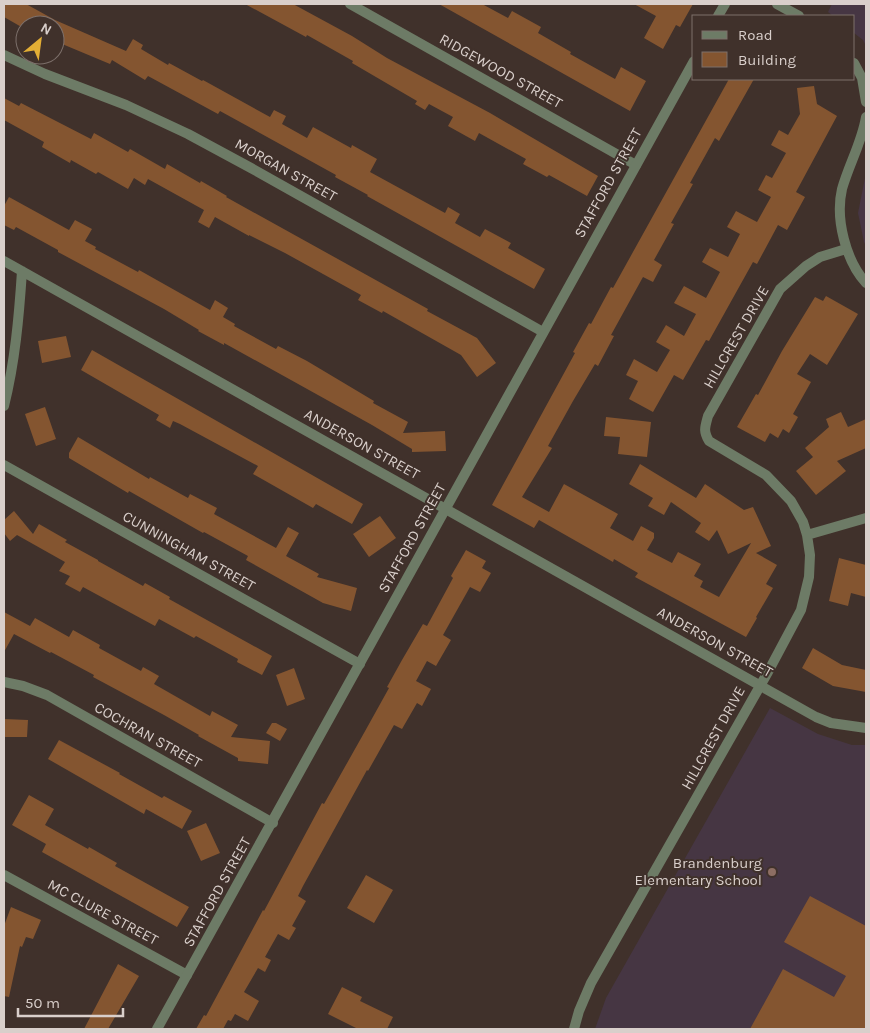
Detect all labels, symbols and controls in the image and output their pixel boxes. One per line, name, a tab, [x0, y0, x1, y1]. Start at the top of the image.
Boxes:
north arrow	[15, 15, 65, 65]
legend	[692, 15, 855, 80]
text: N	[38, 19, 55, 39]
text: Road	[738, 26, 773, 44]
street label: RIDGEWOOD STREET	[436, 30, 566, 112]
text: Building	[738, 51, 796, 69]
street label: STAFFORD STREET	[570, 125, 646, 241]
street label: MORGAN STREET	[232, 135, 341, 206]
street label: HILLCREST DRIVE	[699, 283, 773, 391]
street label: ANDERSON STREET	[301, 405, 423, 483]
street label: STAFFORD STREET	[374, 480, 450, 596]
street label: CUNNINGHAM STREET	[120, 507, 259, 595]
street label: ANDERSON STREET	[654, 603, 776, 681]
street label: HILLCREST DRIVE	[677, 683, 749, 793]
street label: COCHRAN STREET	[91, 698, 205, 772]
street label: STAFFORD STREET	[179, 834, 255, 950]
place label: Brandenburg Elementary School	[635, 854, 763, 889]
marker: Brandenburg Elementary School	[766, 866, 778, 878]
street label: MC CLURE STREET	[45, 875, 162, 949]
scale bar	[18, 986, 122, 1018]
text: 50 m	[25, 994, 60, 1012]

